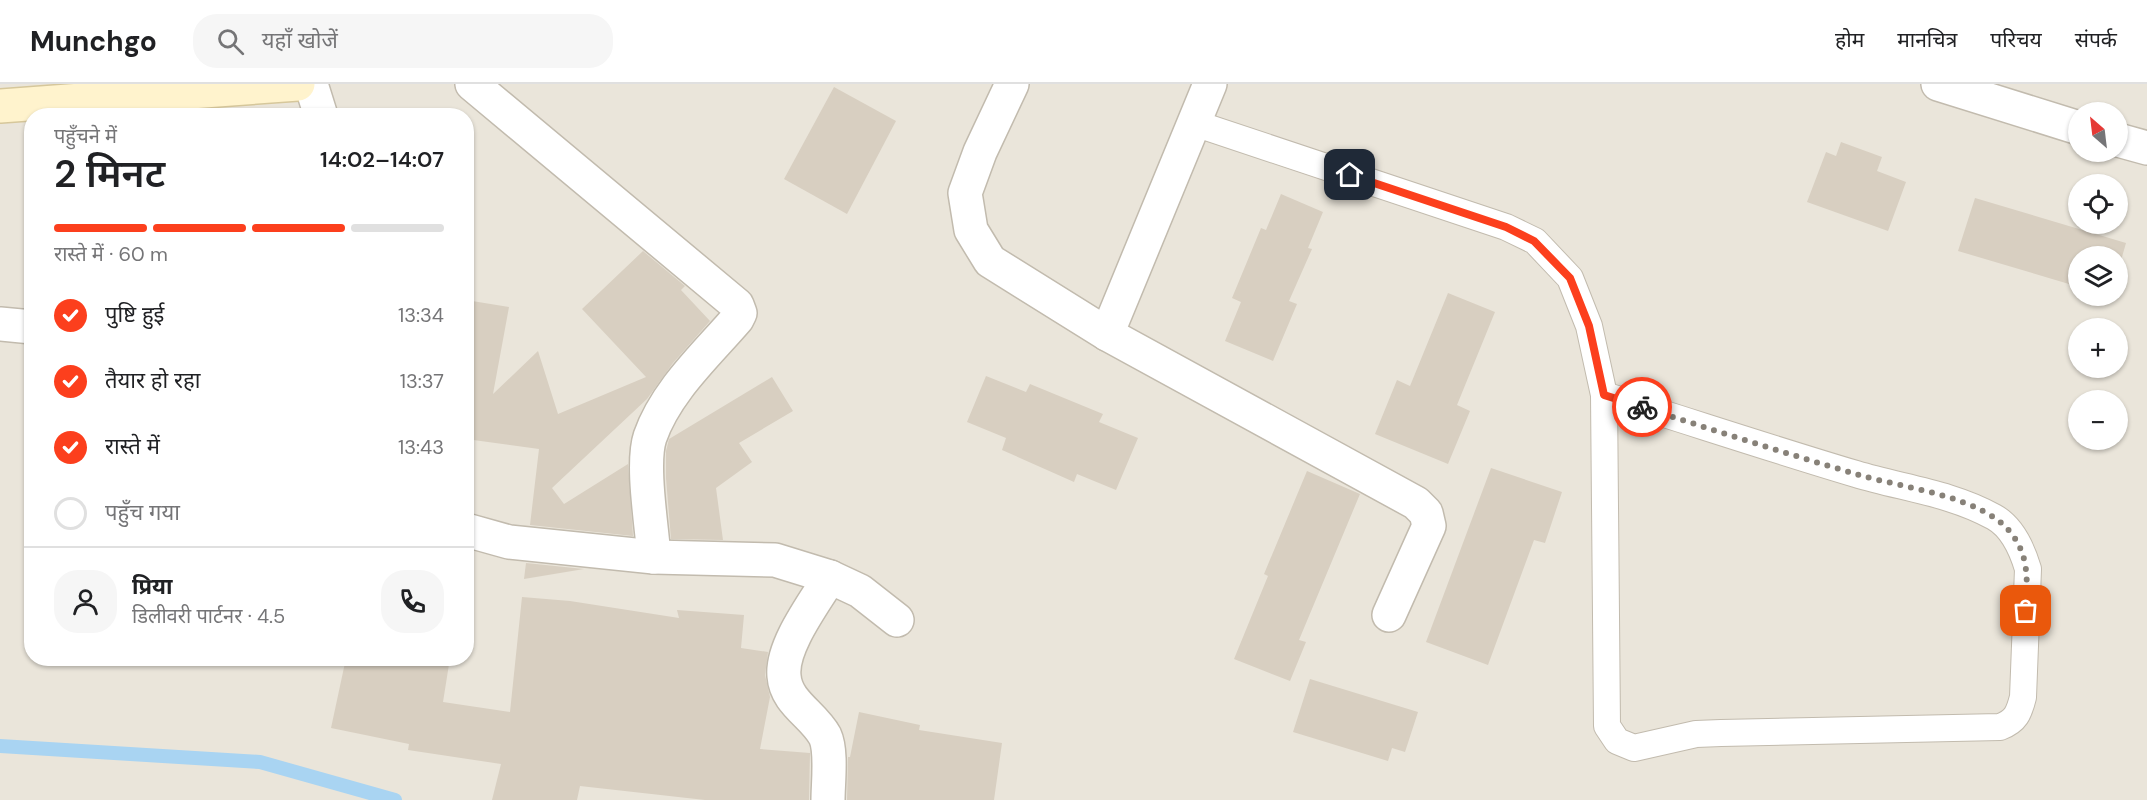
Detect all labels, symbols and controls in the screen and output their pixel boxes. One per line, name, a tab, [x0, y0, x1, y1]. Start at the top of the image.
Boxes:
search box	[193, 14, 613, 68]
text: Munchgo	[30, 23, 157, 60]
icon: search	[214, 25, 247, 58]
text: यहाँ खोजें	[262, 26, 338, 55]
text: होम	[1835, 26, 1864, 54]
text: मानचित्र	[1897, 26, 1957, 54]
text: परिचय	[1990, 26, 2042, 54]
text: संपर्क	[2075, 26, 2117, 54]
north arrow	[2068, 102, 2128, 162]
map controls	[2068, 102, 2128, 450]
text: पहुँचने में	[54, 123, 117, 149]
text: 14:02–14:07	[320, 145, 444, 174]
text: 2 मिनट	[54, 148, 165, 199]
pin	[1324, 149, 1375, 200]
icon: home	[1333, 158, 1366, 191]
button: locate	[2068, 174, 2128, 234]
text: रास्ते में · 60 m	[54, 241, 168, 267]
button: layers	[2068, 246, 2128, 306]
icon: check	[54, 299, 87, 332]
text: पुष्टि हुई	[105, 300, 164, 329]
text: 13:34	[398, 302, 444, 328]
button: +	[2068, 318, 2128, 378]
icon: check	[54, 365, 87, 398]
text: तैयार हो रहा	[105, 366, 200, 395]
text: 13:37	[400, 368, 444, 394]
courier	[1612, 377, 1672, 437]
button: −	[2068, 390, 2128, 450]
icon: bike	[1626, 391, 1659, 424]
icon: check	[54, 431, 87, 464]
text: रास्ते में	[105, 432, 160, 461]
text: 13:43	[398, 434, 444, 460]
text: पहुँच गया	[105, 498, 180, 527]
button: person	[54, 570, 117, 633]
button: phone	[381, 570, 444, 633]
text: प्रिया	[132, 572, 172, 601]
pin	[2000, 585, 2051, 636]
icon: bag	[2009, 594, 2042, 627]
text: डिलीवरी पार्टनर · 4.5	[132, 603, 285, 629]

